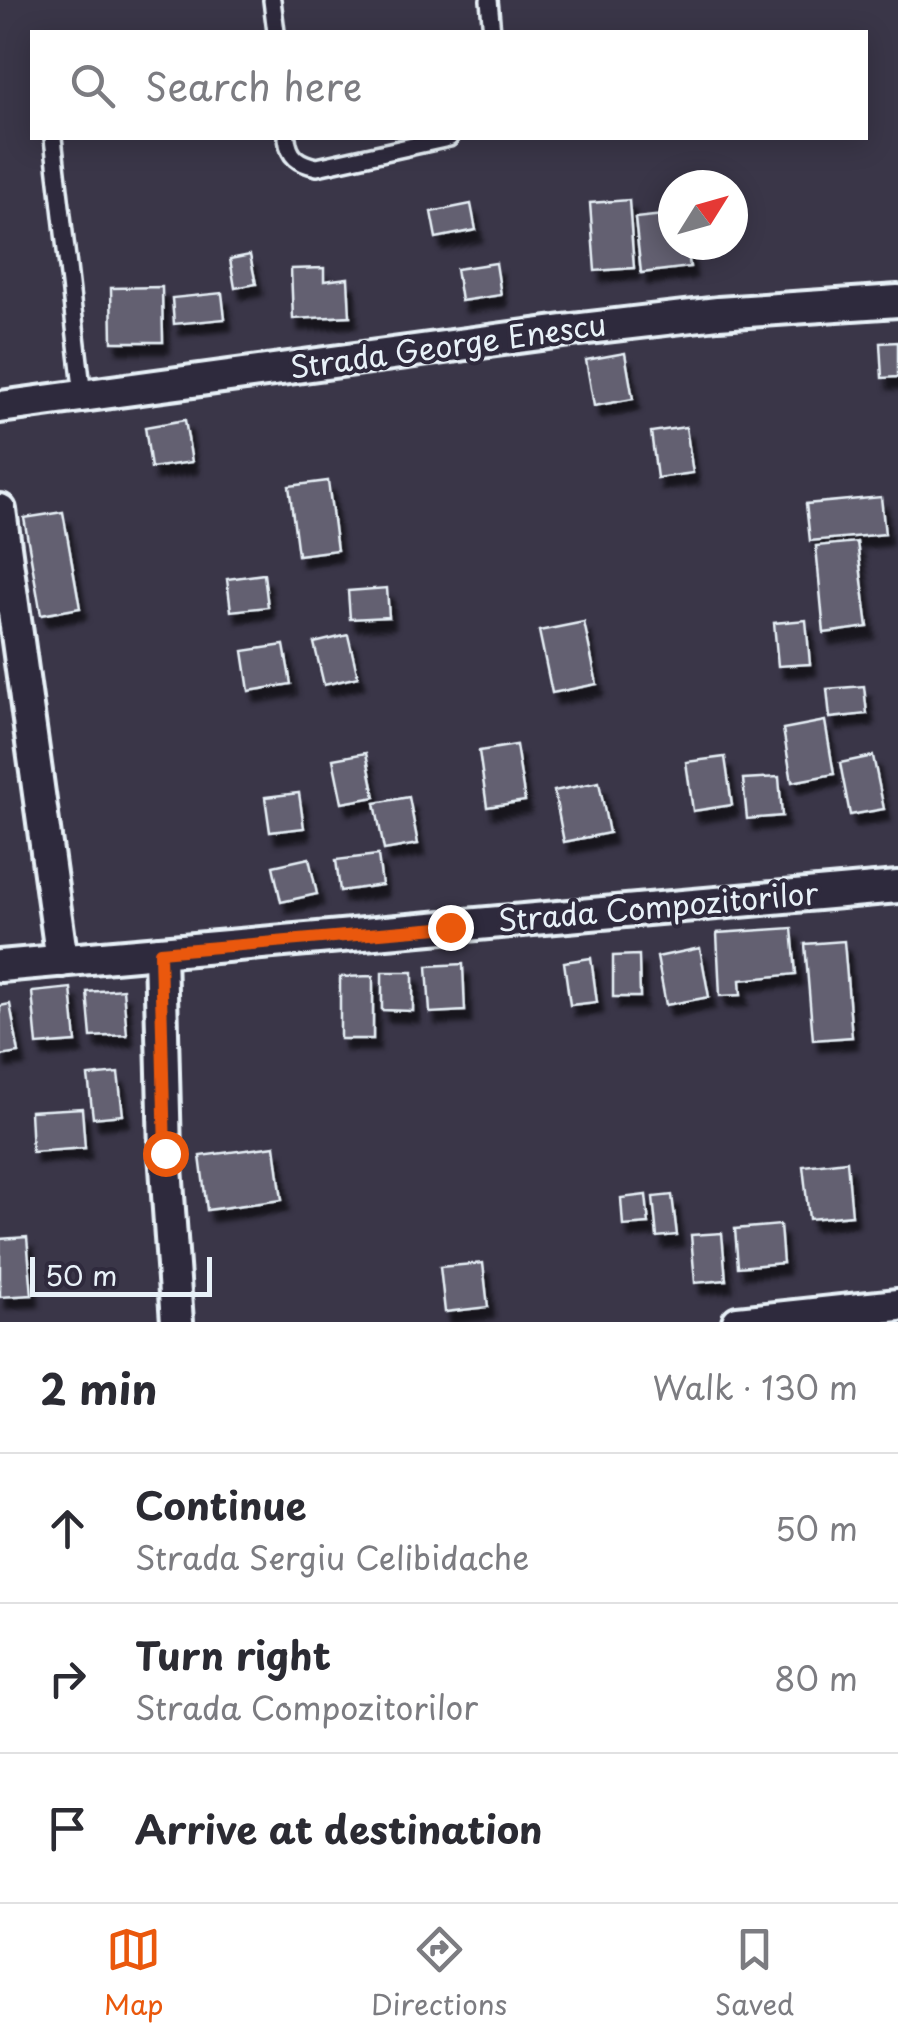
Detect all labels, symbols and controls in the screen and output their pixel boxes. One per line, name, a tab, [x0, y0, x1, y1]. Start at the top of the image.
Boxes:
search box	[30, 30, 868, 140]
text: Search here	[145, 57, 362, 114]
icon: search	[65, 58, 120, 113]
north arrow	[658, 170, 748, 260]
street label: Strada George Enescu	[287, 300, 609, 389]
street label: Strada Compozitorilor	[496, 869, 820, 942]
route end	[428, 905, 474, 951]
route start	[143, 1131, 189, 1177]
scale bar	[30, 1252, 212, 1296]
text: 50 m	[45, 1253, 118, 1296]
text: 2 min	[40, 1356, 157, 1419]
text: Walk · 130 m	[653, 1363, 858, 1411]
text: Continue	[135, 1476, 306, 1533]
icon: ahead	[40, 1501, 95, 1556]
text: 50 m	[775, 1504, 858, 1552]
text: Strada Sergiu Celibidache	[135, 1533, 529, 1581]
text: Turn right	[135, 1626, 331, 1683]
icon: right	[40, 1651, 95, 1706]
text: 80 m	[774, 1654, 858, 1702]
text: Strada Compozitorilor	[135, 1683, 478, 1731]
text: Arrive at destination	[135, 1800, 543, 1857]
icon: arrive	[40, 1801, 95, 1856]
tab: Map	[104, 1922, 164, 2025]
tab: Directions	[371, 1922, 507, 2025]
tab: Saved	[715, 1922, 794, 2025]

